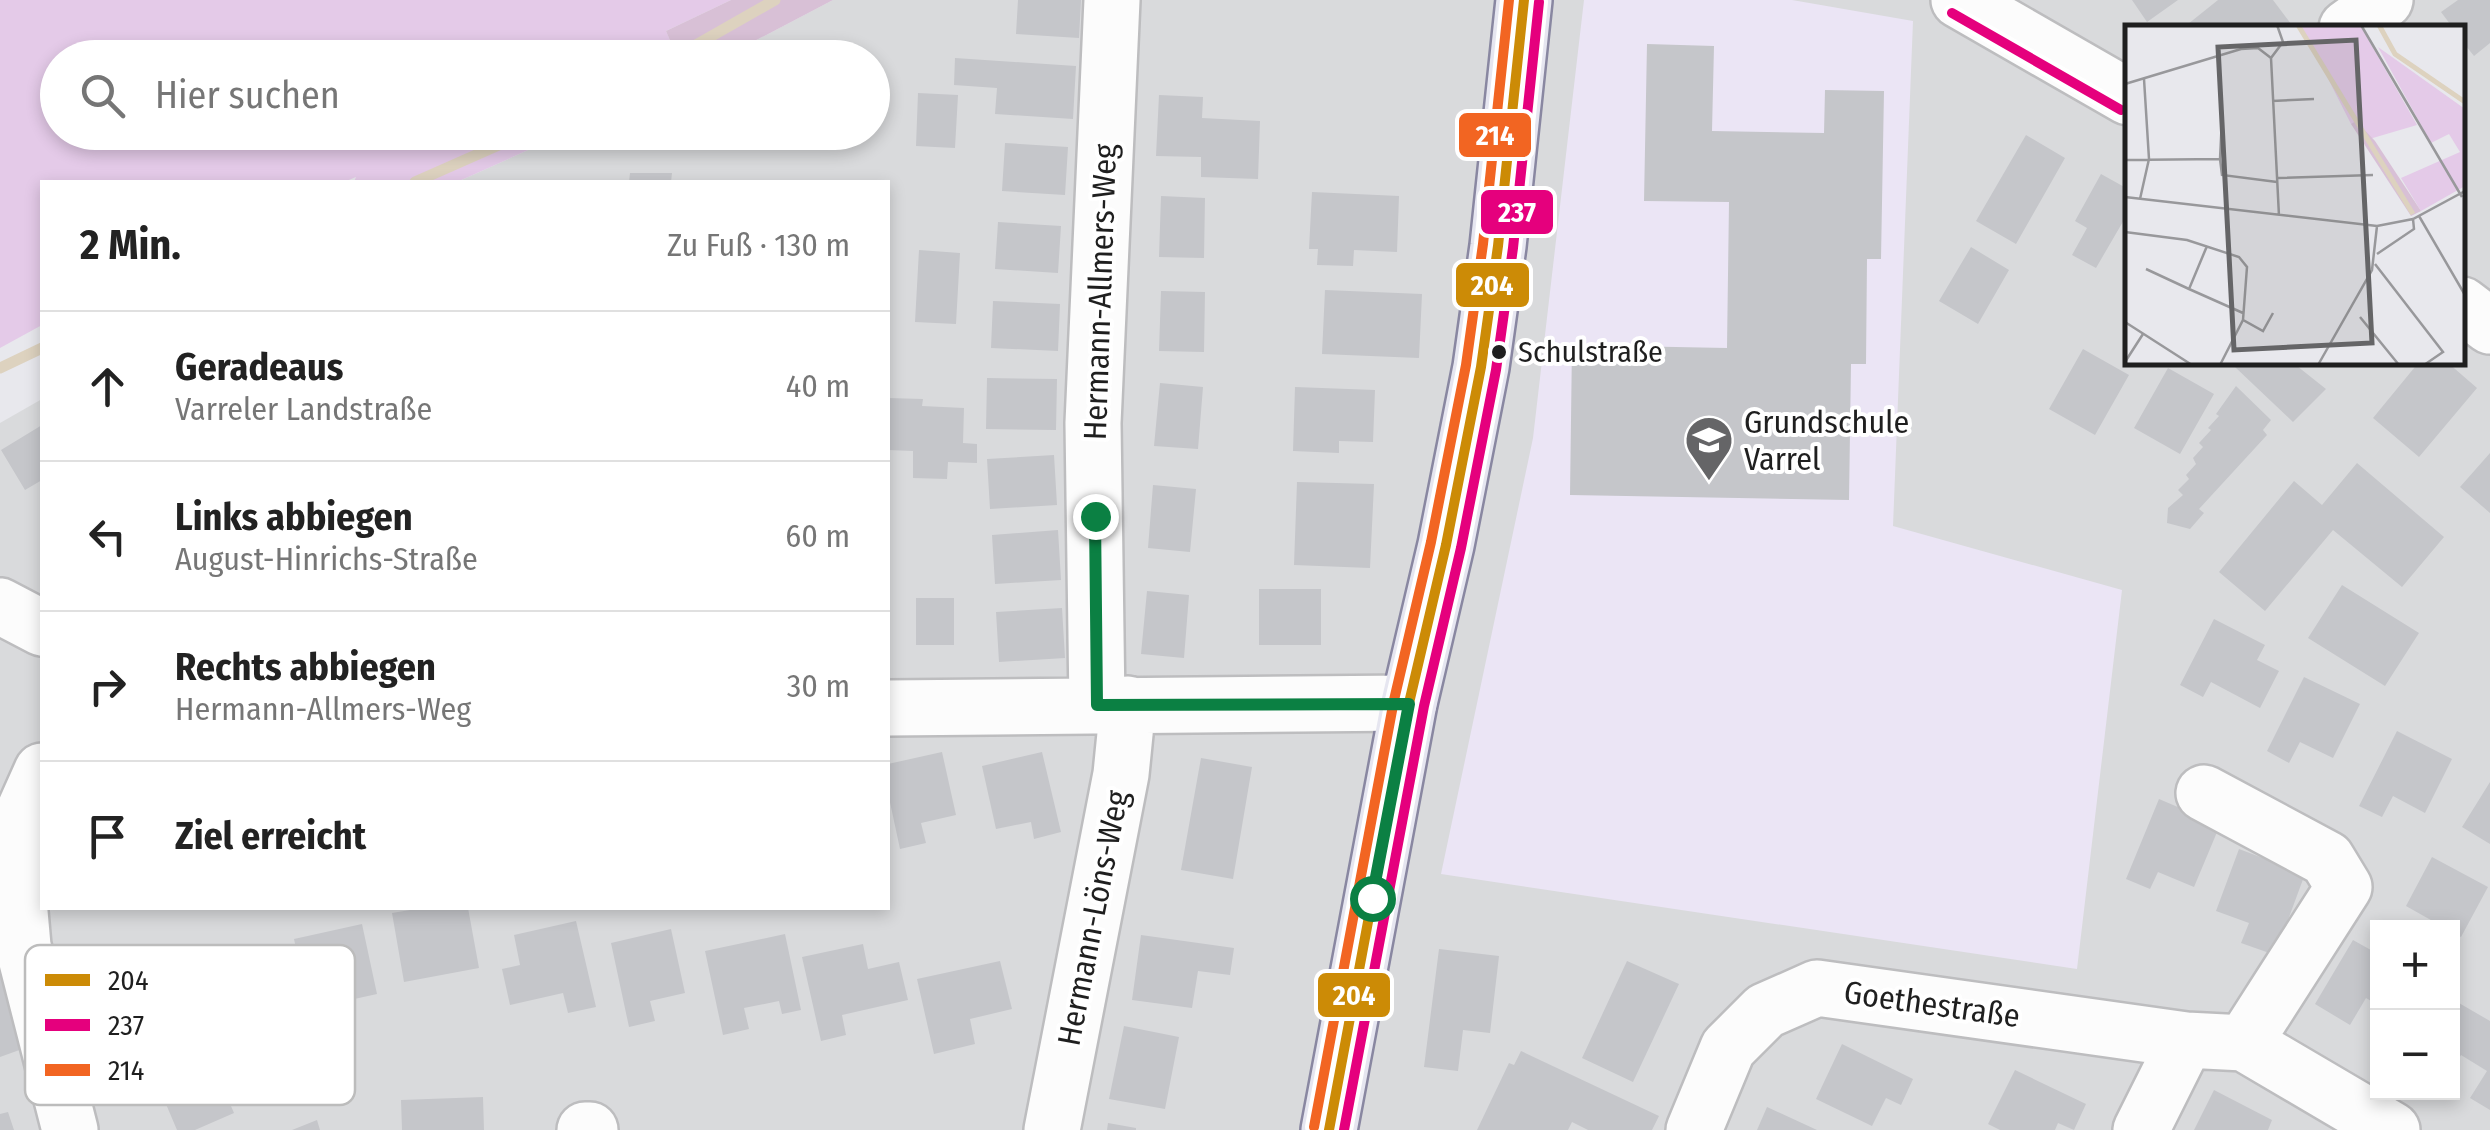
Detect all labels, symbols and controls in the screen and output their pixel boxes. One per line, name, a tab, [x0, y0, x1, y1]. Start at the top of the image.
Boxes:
inset map	[2125, 25, 2465, 365]
search box	[40, 40, 890, 150]
icon: search	[75, 68, 130, 123]
text: Hier suchen	[155, 72, 340, 118]
line badge: 214	[1457, 111, 1533, 159]
text: 214	[1475, 119, 1514, 152]
street label: Hermann-Allmers-Weg	[1076, 143, 1124, 441]
line badge: 237	[1479, 188, 1555, 236]
text: 237	[1497, 196, 1536, 229]
text: 2 Min.	[80, 220, 181, 270]
text: Zu Fuß · 130 m	[667, 226, 850, 264]
line badge: 204	[1454, 261, 1531, 309]
text: 204	[1470, 269, 1513, 302]
place label: Schulstraße	[1518, 334, 1663, 370]
marker: Schulstraße	[1489, 342, 1509, 362]
text: Geradeaus	[175, 344, 343, 390]
icon: ahead	[80, 359, 135, 414]
text: 40 m	[786, 367, 850, 405]
text: Varreler Landstraße	[175, 390, 432, 428]
place label: Grundschule Varrel	[1744, 403, 1909, 478]
school or university icon: Grundschule Varrel	[1683, 414, 1735, 482]
text: Links abbiegen	[175, 494, 413, 540]
route end	[1073, 494, 1119, 540]
icon: left	[80, 509, 135, 564]
text: 60 m	[785, 517, 850, 555]
text: August-Hinrichs-Straße	[175, 540, 478, 578]
text: Rechts abbiegen	[175, 644, 436, 690]
icon: right	[80, 659, 135, 714]
text: 30 m	[787, 667, 850, 705]
text: Hermann-Allmers-Weg	[175, 690, 471, 728]
street label: Hermann-Löns-Weg	[1050, 787, 1136, 1049]
icon: arrive	[80, 809, 135, 864]
text: Ziel erreicht	[175, 813, 366, 859]
route start	[1350, 876, 1396, 922]
map controls	[2370, 920, 2460, 1100]
button: +	[2370, 920, 2460, 1010]
legend	[25, 945, 355, 1105]
text: 204	[108, 964, 149, 997]
line badge: 204	[1316, 971, 1392, 1019]
street label: Goethestraße	[1842, 973, 2022, 1035]
text: 204	[1332, 979, 1375, 1012]
text: 237	[108, 1009, 144, 1042]
button: −	[2370, 1010, 2460, 1100]
text: 214	[108, 1054, 144, 1087]

